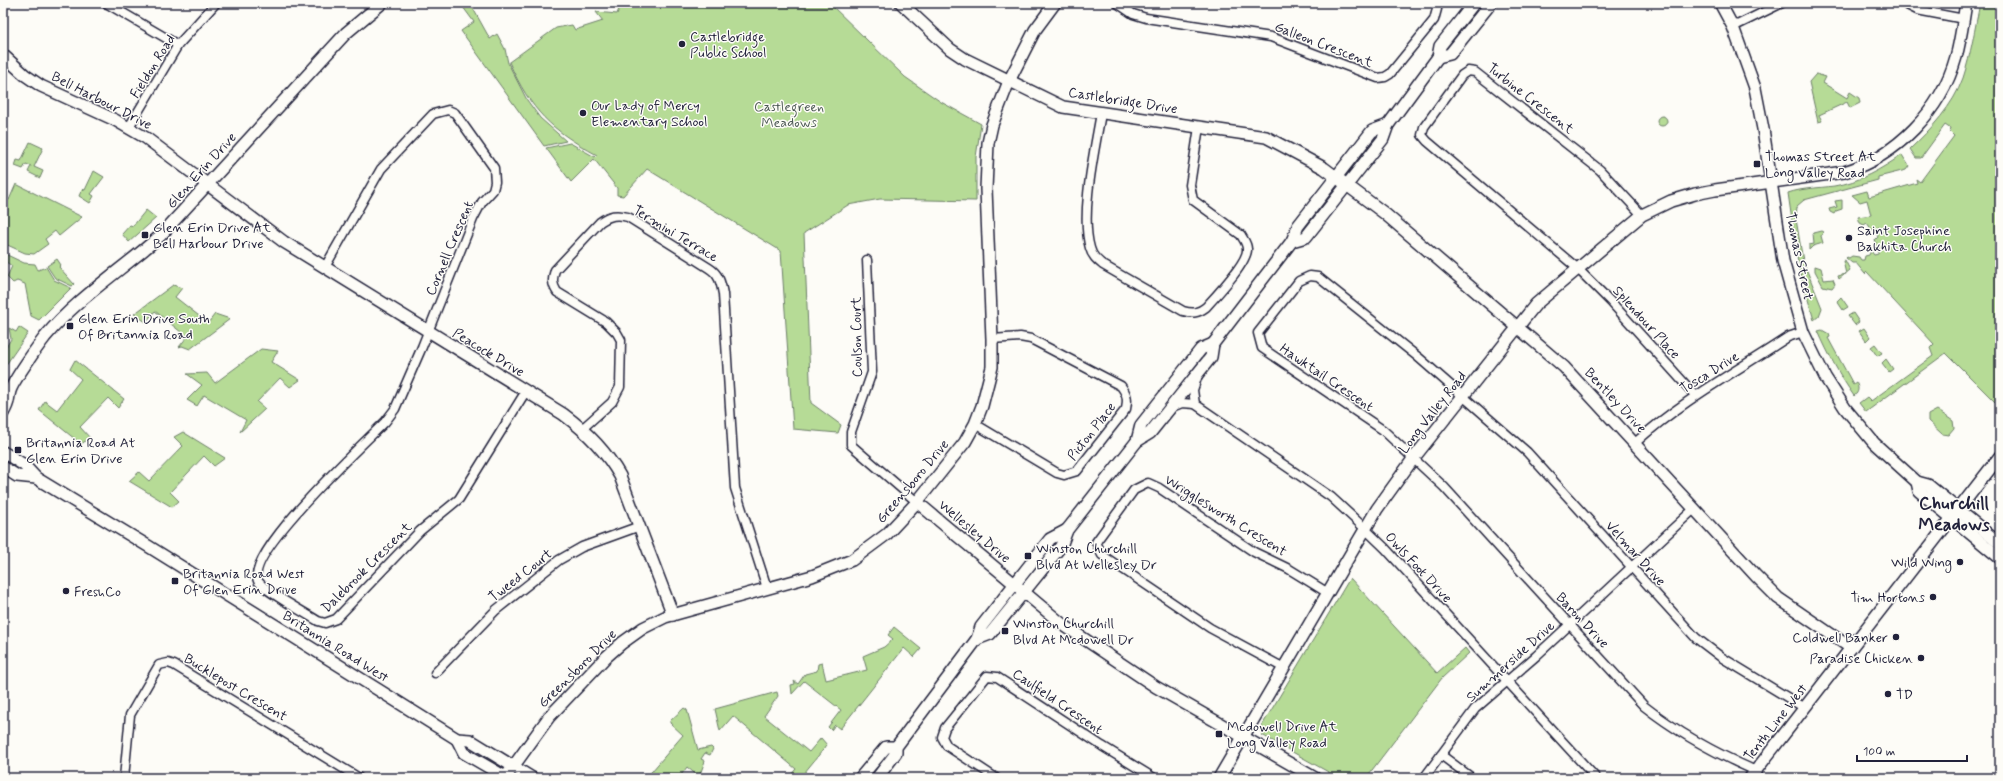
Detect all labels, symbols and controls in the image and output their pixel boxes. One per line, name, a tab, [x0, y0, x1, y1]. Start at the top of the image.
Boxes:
street label: Galleon Crescent	[1272, 18, 1376, 72]
place label: Castlebridge Public School	[690, 28, 767, 62]
street label: Fieldon Road	[126, 31, 180, 102]
marker: Castlebridge Public School	[677, 39, 687, 49]
street label: Turbine Crescent	[1483, 59, 1578, 139]
street label: Bell Harbour Drive	[48, 68, 155, 134]
street label: Castlebridge Drive	[1067, 83, 1179, 120]
place label: Our Lady of Mercy Elementary School	[591, 97, 707, 131]
park label: Castlegreen Meadows	[754, 98, 824, 132]
marker: Our Lady of Mercy Elementary School	[578, 108, 588, 118]
street label: Glen Erin Drive	[163, 129, 241, 213]
place label: Thomas Street At Long Valley Road	[1765, 148, 1876, 183]
marker: Thomas Street At Long Valley Road	[1752, 159, 1762, 169]
street label: Cornell Crescent	[422, 198, 478, 298]
street label: Termini Terrace	[630, 201, 722, 267]
street label: Thomas Street	[1781, 211, 1817, 302]
place label: Glen Erin Drive At Bell Harbour Drive	[153, 219, 271, 253]
place label: Saint Josephine Bakhita Church	[1857, 222, 1952, 256]
marker: Glen Erin Drive At Bell Harbour Drive	[140, 230, 150, 240]
marker: Saint Josephine Bakhita Church	[1844, 233, 1854, 243]
street label: Splendour Place	[1609, 282, 1684, 363]
street label: Coulson Court	[847, 296, 867, 377]
place label: Glen Erin Drive South Of Britannia Road	[78, 310, 210, 344]
marker: Glen Erin Drive South Of Britannia Road	[65, 321, 75, 331]
street label: Peacock Drive	[449, 324, 528, 381]
street label: Hawktail Crescent	[1276, 340, 1377, 416]
street label: Tosca Drive	[1677, 348, 1743, 398]
street label: Bentley Drive	[1580, 364, 1650, 437]
street label: Long Valley Road	[1395, 368, 1471, 458]
street label: Picton Place	[1063, 399, 1120, 464]
place label: Britannia Road At Glen Erin Drive	[26, 434, 136, 468]
street label: Greensboro Drive	[872, 436, 953, 527]
marker: Britannia Road At Glen Erin Drive	[13, 445, 23, 455]
street label: Wrigglesworth Crescent	[1160, 471, 1290, 562]
district label: Churchill Meadows	[1918, 492, 1990, 537]
street label: Wellesley Drive	[934, 496, 1014, 567]
street label: Velmar Drive	[1601, 517, 1669, 590]
street label: Dalebrook Crescent	[318, 518, 416, 617]
street label: Owls Foot Drive	[1381, 528, 1456, 607]
place label: Winston Churchill Blvd At Wellesley Dr	[1036, 540, 1157, 574]
street label: Tweed Court	[485, 545, 556, 606]
marker: Winston Churchill Blvd At Wellesley Dr	[1023, 551, 1033, 561]
place label: Wild Wing	[1891, 554, 1952, 573]
marker: Wild Wing	[1955, 557, 1965, 567]
place label: Britannia Road West Of Glen Erin Drive	[183, 565, 305, 599]
marker: Britannia Road West Of Glen Erin Drive	[170, 576, 180, 586]
place label: FreshCo	[74, 583, 121, 601]
marker: FreshCo	[61, 586, 71, 596]
street label: Baron Drive	[1552, 589, 1613, 652]
place label: Tim Hortons	[1850, 589, 1925, 607]
marker: Tim Hortons	[1928, 592, 1938, 602]
street label: Britannia Road West	[279, 607, 392, 687]
place label: Winston Churchill Blvd At Mcdowell Dr	[1013, 615, 1134, 649]
street label: Summerside Drive	[1463, 617, 1559, 706]
street label: Greensboro Drive	[535, 626, 621, 712]
marker: Winston Churchill Blvd At Mcdowell Dr	[1000, 626, 1010, 636]
place label: Coldwell Banker	[1792, 629, 1888, 647]
marker: Coldwell Banker	[1891, 632, 1901, 642]
street label: Bucklepost Crescent	[181, 650, 291, 726]
place label: Paradise Chicken	[1809, 650, 1913, 668]
marker: Paradise Chicken	[1916, 653, 1926, 663]
street label: Caulfield Crescent	[1009, 665, 1106, 739]
street label: Tenth Line West	[1740, 680, 1812, 765]
place label: TD	[1896, 686, 1913, 704]
marker: TD	[1883, 689, 1893, 699]
place label: Mcdowell Drive At Long Valley Road	[1227, 718, 1338, 753]
marker: Mcdowell Drive At Long Valley Road	[1214, 729, 1224, 739]
scale bar	[1857, 737, 1967, 763]
text: 100 m	[1863, 744, 1895, 760]

